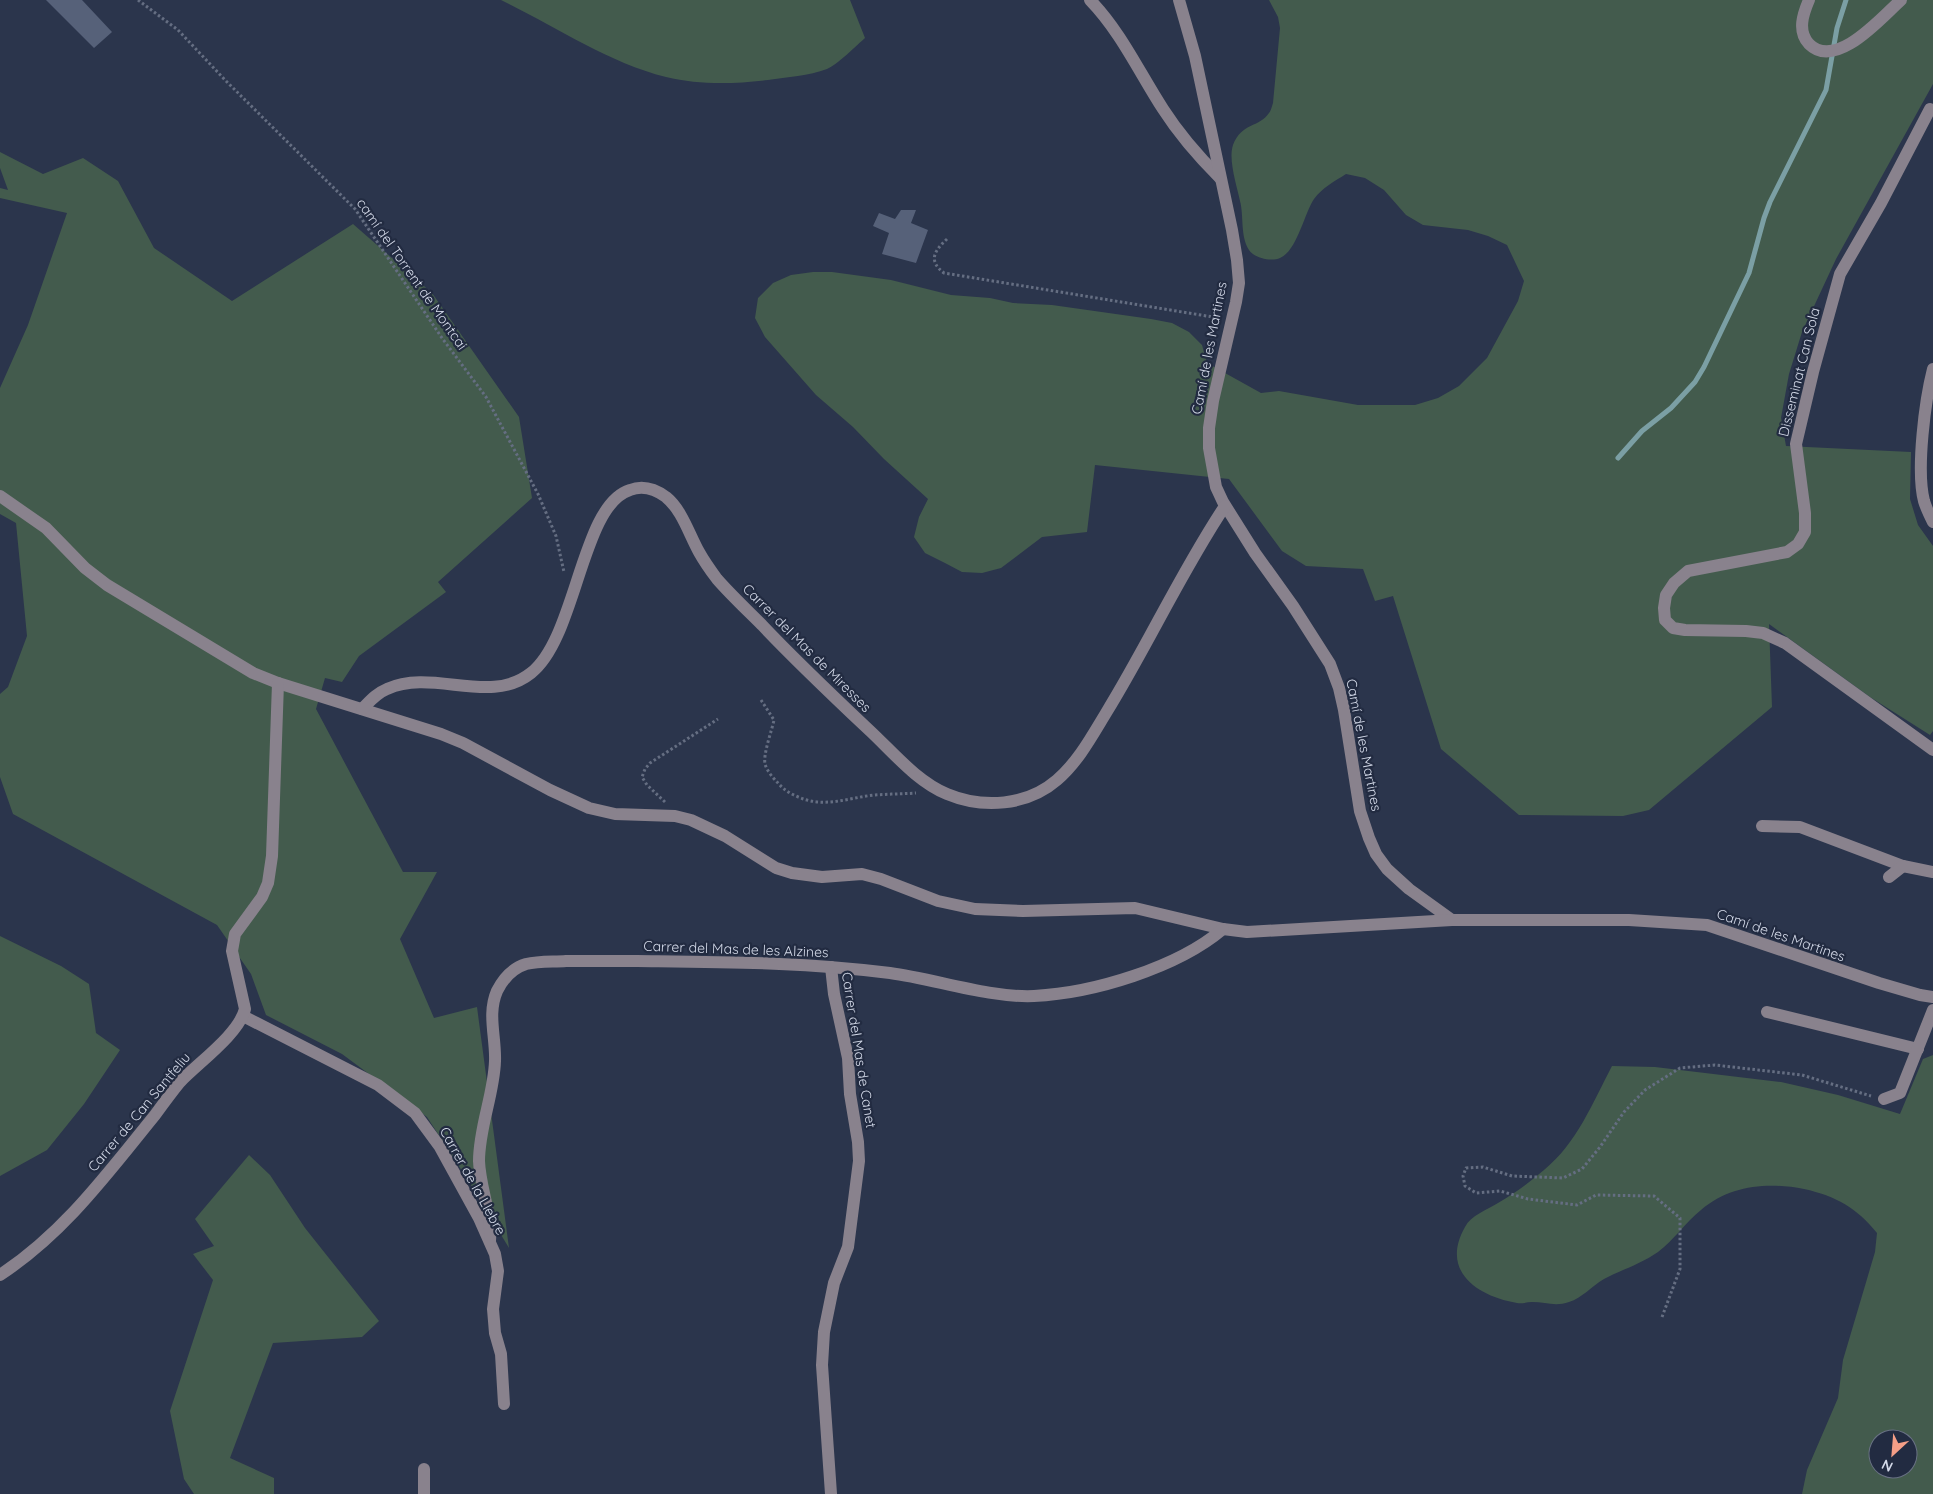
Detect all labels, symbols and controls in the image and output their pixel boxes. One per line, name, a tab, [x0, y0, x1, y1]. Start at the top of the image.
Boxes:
street label: camí del Torrent de Montcai	[353, 195, 471, 353]
street label: Camí de les Martines	[1187, 280, 1231, 416]
street label: Disseminat Can Sola	[1774, 305, 1824, 439]
street label: Carrer del Mas de Miresses	[739, 580, 875, 716]
street label: Camí de les Martines	[1342, 677, 1386, 813]
street label: Camí de les Martines	[1714, 905, 1848, 965]
street label: Carrer del Mas de les Alzines	[643, 937, 829, 961]
street label: Carrer del Mas de Canet	[838, 971, 880, 1130]
street label: Carrer de Can Santfeliu	[84, 1049, 194, 1175]
street label: Carrer de la Llebre	[436, 1124, 510, 1238]
north arrow	[1868, 1429, 1918, 1479]
text: N	[1879, 1455, 1896, 1476]

